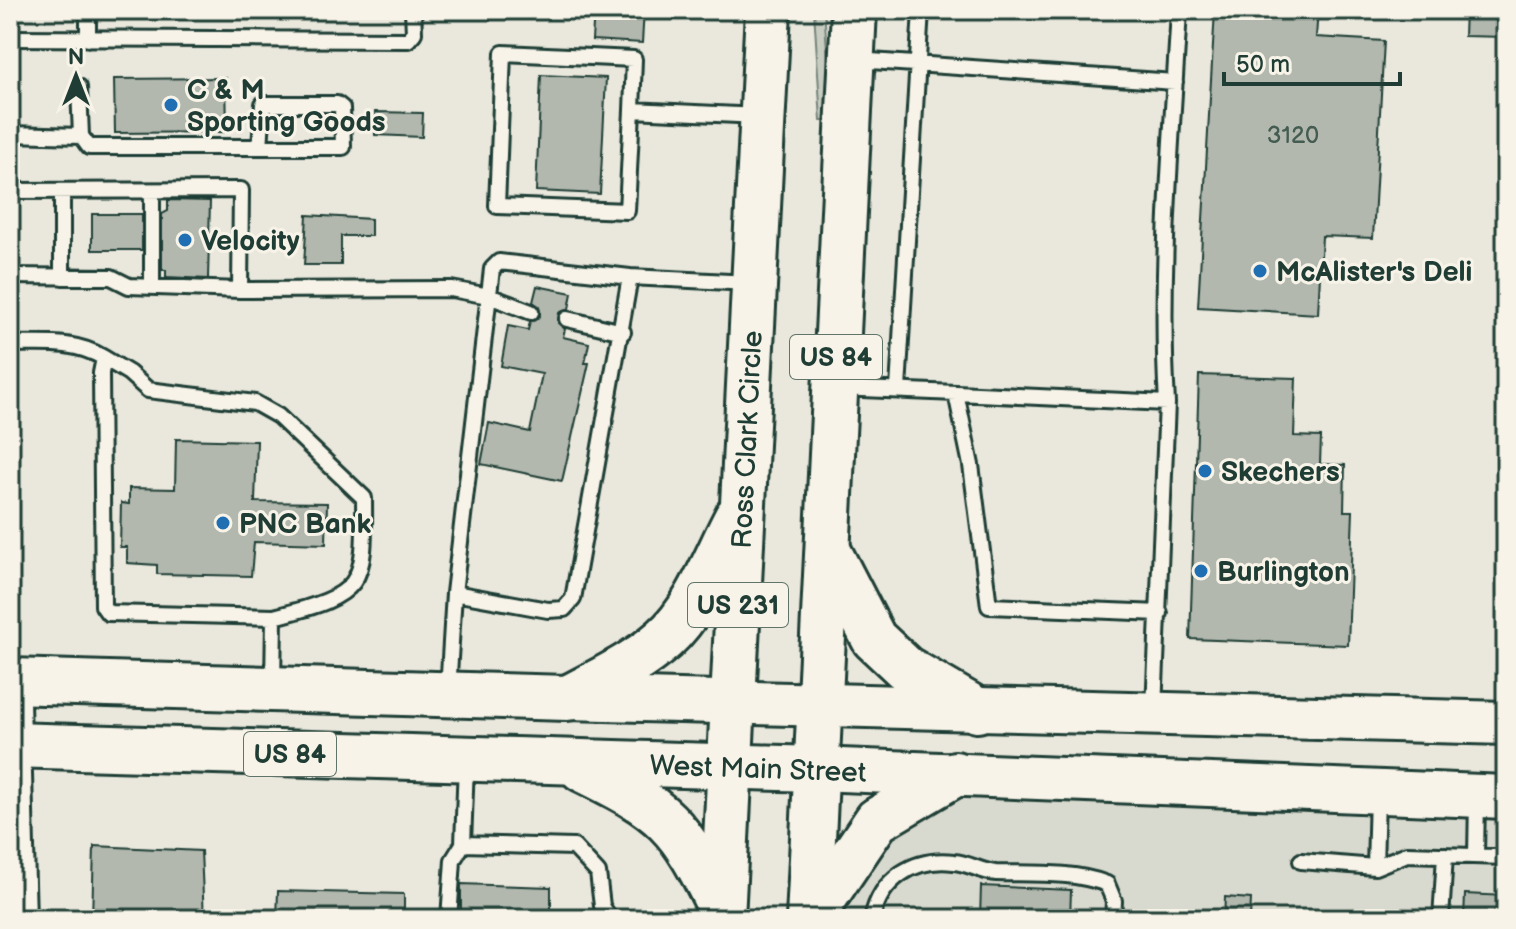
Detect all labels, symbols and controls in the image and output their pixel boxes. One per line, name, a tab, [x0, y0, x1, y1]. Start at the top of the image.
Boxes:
north arrow	[36, 36, 116, 116]
scale bar	[1224, 36, 1400, 86]
text: N	[68, 44, 84, 71]
text: 50 m	[1236, 50, 1290, 79]
place label: C & M Sporting Goods	[187, 74, 386, 139]
marker: C & M Sporting Goods	[162, 96, 180, 114]
house number: 3120	[1267, 121, 1319, 150]
place label: Velocity	[201, 225, 300, 258]
marker: Velocity	[176, 231, 194, 249]
place label: McAlister's Deli	[1276, 256, 1472, 289]
marker: McAlister's Deli	[1251, 262, 1269, 280]
street label: Ross Clark Circle	[726, 330, 770, 549]
road number: US 84	[790, 335, 882, 379]
place label: Skechers	[1221, 456, 1340, 489]
marker: Skechers	[1196, 462, 1214, 480]
place label: PNC Bank	[239, 508, 371, 541]
marker: PNC Bank	[214, 514, 232, 532]
place label: Burlington	[1217, 556, 1350, 589]
marker: Burlington	[1192, 562, 1210, 580]
road number: US 231	[688, 583, 788, 627]
road number: US 84	[244, 732, 336, 776]
street label: West Main Street	[649, 749, 867, 790]

